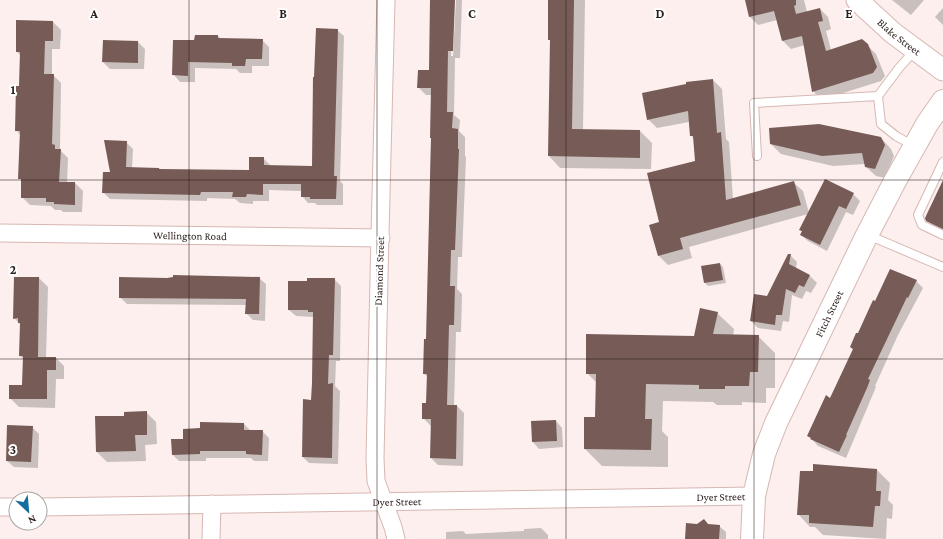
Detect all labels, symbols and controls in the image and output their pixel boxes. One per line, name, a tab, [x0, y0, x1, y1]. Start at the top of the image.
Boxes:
text: A	[89, 6, 98, 21]
text: B	[279, 6, 287, 21]
text: C	[468, 6, 476, 21]
text: D	[656, 6, 665, 21]
text: E	[845, 6, 853, 21]
street label: Blake Street	[875, 16, 923, 58]
text: 1	[11, 82, 16, 97]
street label: Wellington Road	[153, 229, 227, 242]
street label: Diamond Street	[372, 236, 386, 306]
text: 2	[10, 262, 17, 277]
street label: Fitch Street	[813, 288, 845, 339]
text: 3	[10, 442, 16, 457]
street label: Dyer Street	[696, 490, 746, 504]
north arrow	[8, 491, 48, 531]
street label: Dyer Street	[372, 495, 422, 509]
text: N	[26, 513, 38, 527]

